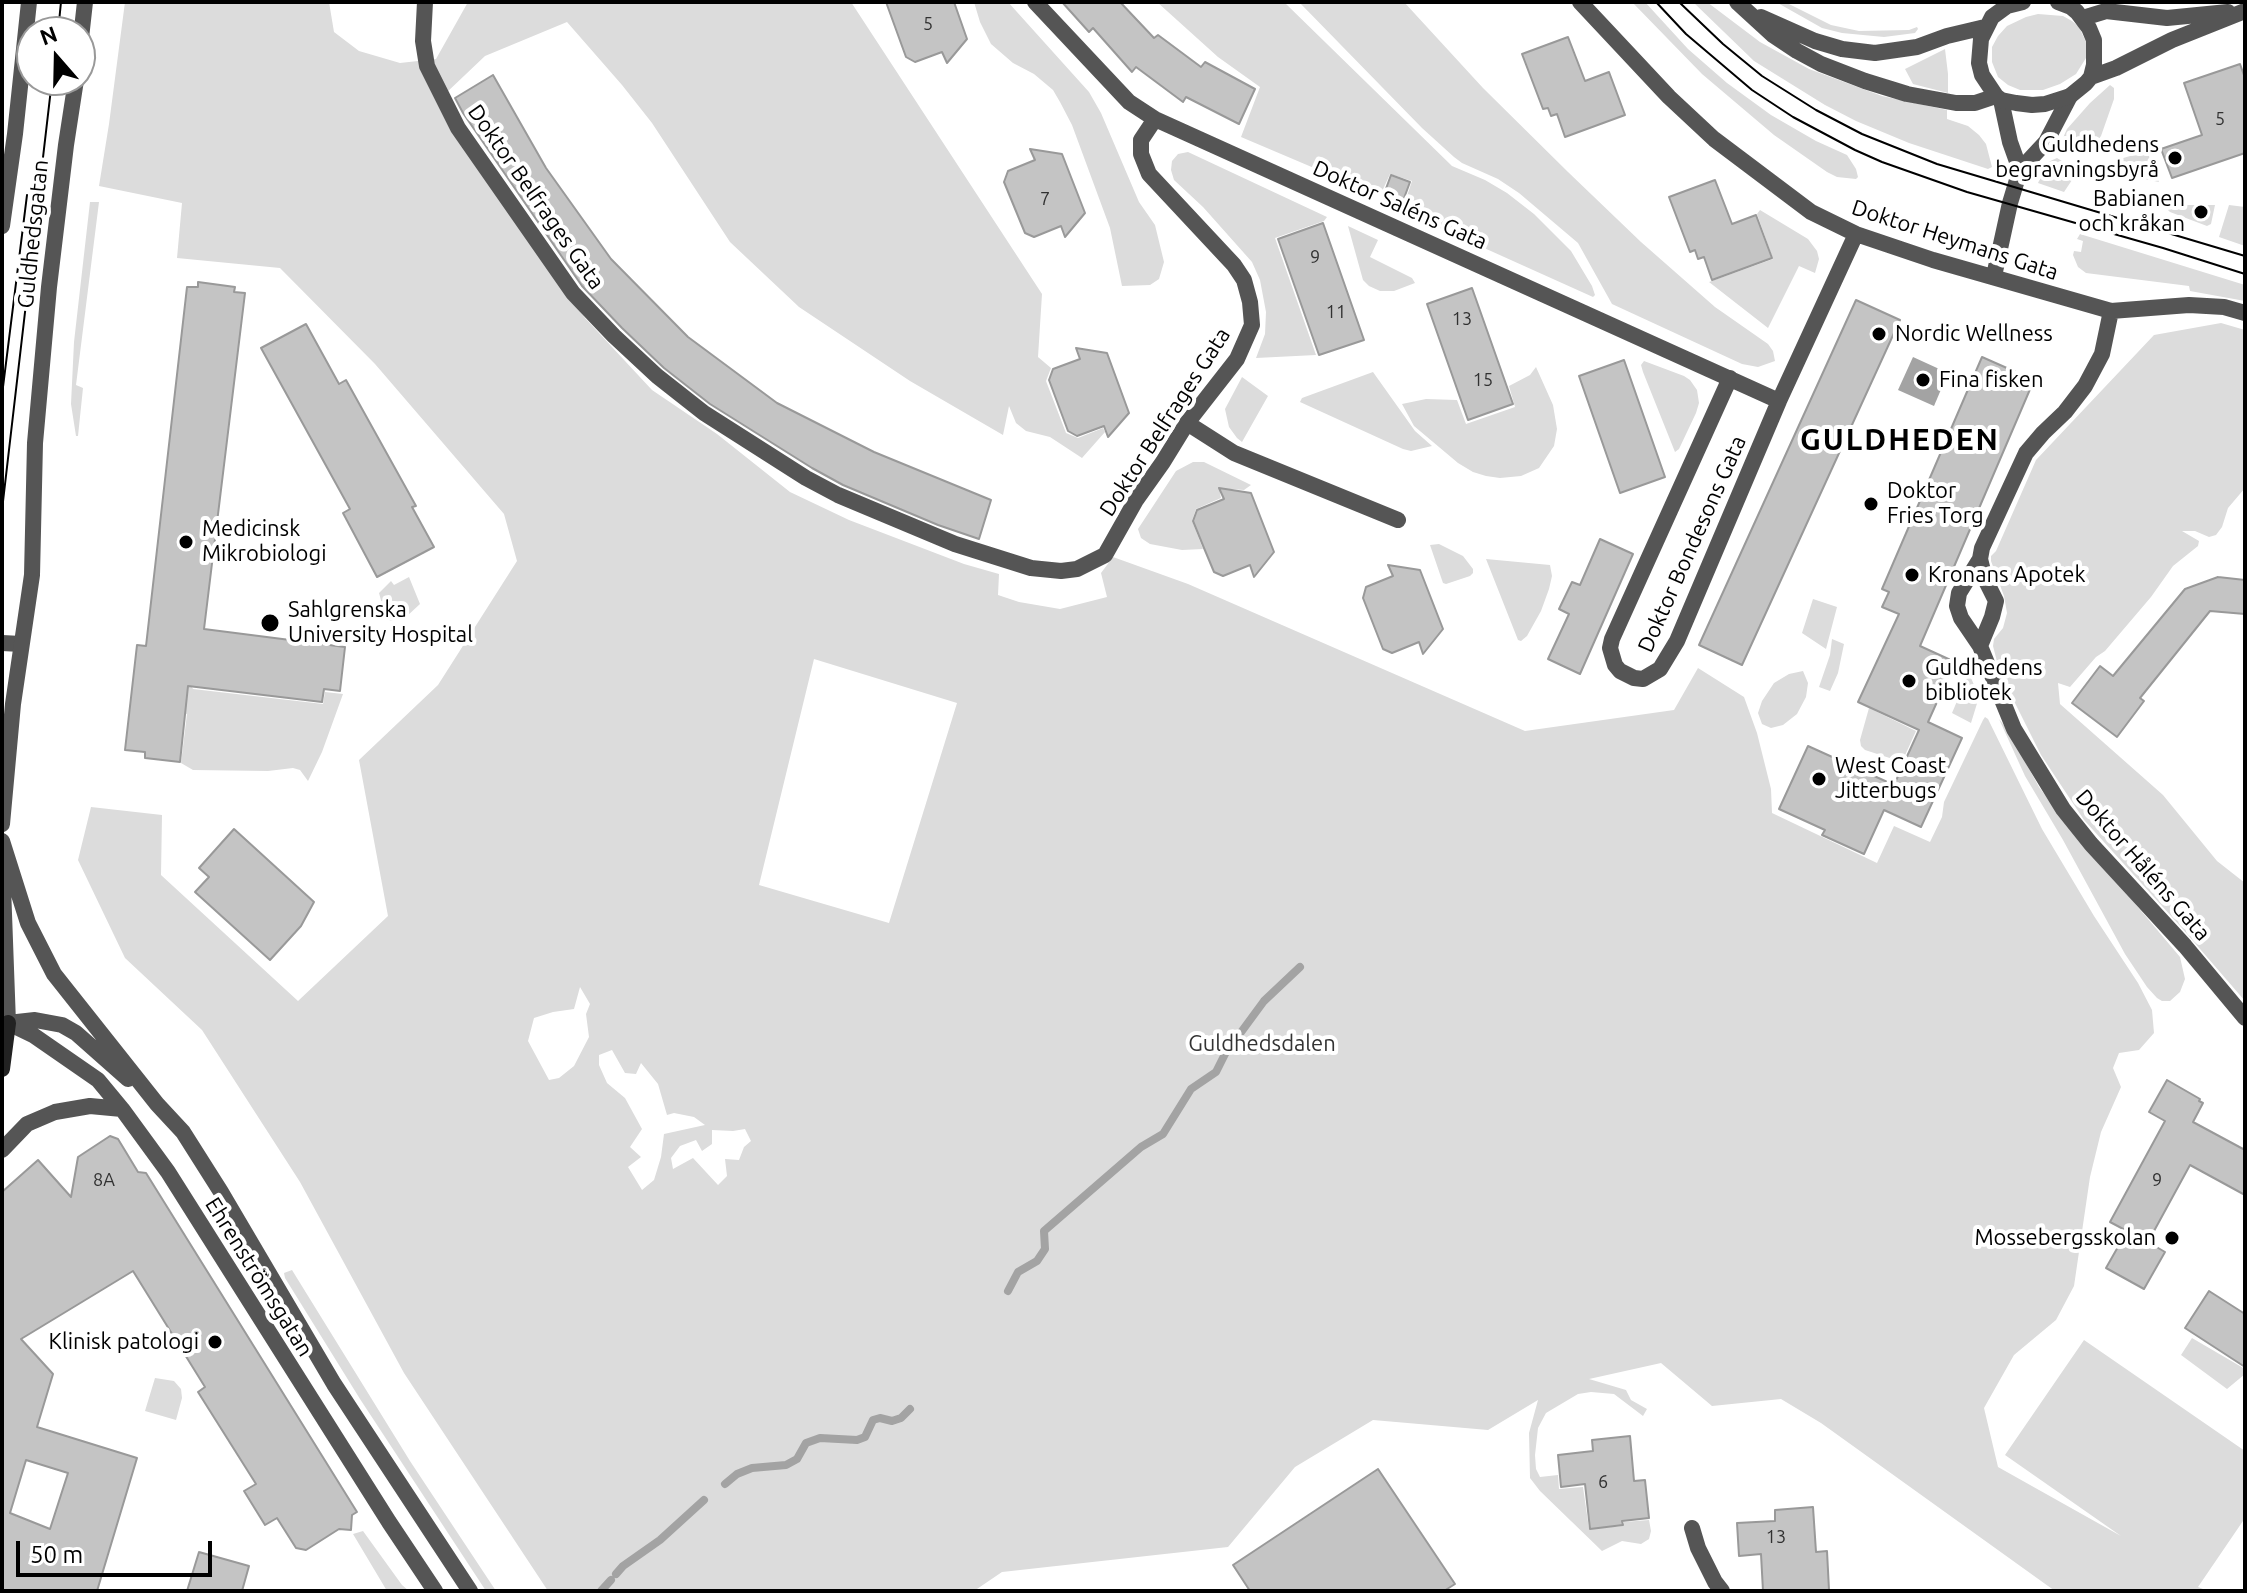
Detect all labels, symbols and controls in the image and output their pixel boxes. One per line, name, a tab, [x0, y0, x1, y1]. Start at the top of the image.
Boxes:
house number: 5	[923, 13, 933, 35]
north arrow	[16, 16, 96, 96]
text: N	[36, 20, 60, 49]
street label: Doktor Belfrages Gata	[462, 100, 610, 294]
house number: 5	[2215, 108, 2225, 130]
place label: Guldhedens begravningsbyrå	[1995, 132, 2159, 184]
marker: Guldhedens begravningsbyrå	[2166, 149, 2184, 167]
street label: Doktor Saléns Gata	[1309, 155, 1491, 255]
street label: Guldhedsgatan	[12, 158, 54, 310]
place label: Babianen och kråkan	[2079, 186, 2185, 238]
house number: 7	[1040, 188, 1050, 210]
street label: Doktor Heymans Gata	[1848, 194, 2062, 286]
marker: Babianen och kråkan	[2192, 203, 2210, 221]
house number: 9	[1310, 246, 1320, 268]
house number: 11	[1326, 301, 1346, 323]
house number: 13	[1452, 308, 1472, 330]
place label: Nordic Wellness	[1895, 321, 2053, 347]
street label: Doktor Belfrages Gata	[1094, 323, 1236, 521]
marker: Nordic Wellness	[1870, 325, 1888, 343]
place label: Fina fisken	[1939, 367, 2044, 393]
house number: 15	[1473, 369, 1493, 391]
marker: Fina fisken	[1914, 371, 1932, 389]
district label: GULDHEDEN	[1800, 422, 2000, 458]
street label: Doktor Bondesons Gata	[1632, 432, 1752, 656]
place label: Doktor Fries Torg	[1887, 478, 1984, 530]
marker: Doktor Fries Torg	[1862, 495, 1880, 513]
place label: Medicinsk Mikrobiologi	[202, 516, 326, 568]
marker: Medicinsk Mikrobiologi	[177, 533, 195, 551]
place label: Kronans Apotek	[1928, 562, 2085, 588]
marker: Kronans Apotek	[1903, 566, 1921, 584]
place label: Sahlgrenska University Hospital	[288, 597, 473, 648]
marker: Sahlgrenska University Hospital	[259, 612, 281, 634]
place label: Guldhedens bibliotek	[1925, 655, 2043, 706]
marker: Guldhedens bibliotek	[1900, 672, 1918, 690]
place label: West Coast Jitterbugs	[1835, 753, 1946, 804]
marker: West Coast Jitterbugs	[1810, 770, 1828, 788]
street label: Doktor Håléns Gata	[2070, 784, 2216, 946]
park label: Guldhedsdalen	[1188, 1031, 1336, 1057]
house number: 8A	[93, 1169, 115, 1191]
house number: 9	[2152, 1169, 2162, 1191]
street label: Ehrenströmsgatan	[200, 1193, 318, 1361]
place label: Mossebergsskolan	[1974, 1225, 2156, 1251]
marker: Mossebergsskolan	[2163, 1229, 2181, 1247]
place label: Klinisk patologi	[49, 1329, 199, 1355]
marker: Klinisk patologi	[206, 1333, 224, 1351]
house number: 6	[1598, 1471, 1608, 1493]
scale bar	[20, 1525, 216, 1575]
house number: 13	[1766, 1526, 1786, 1548]
text: 50 m	[30, 1541, 83, 1568]

